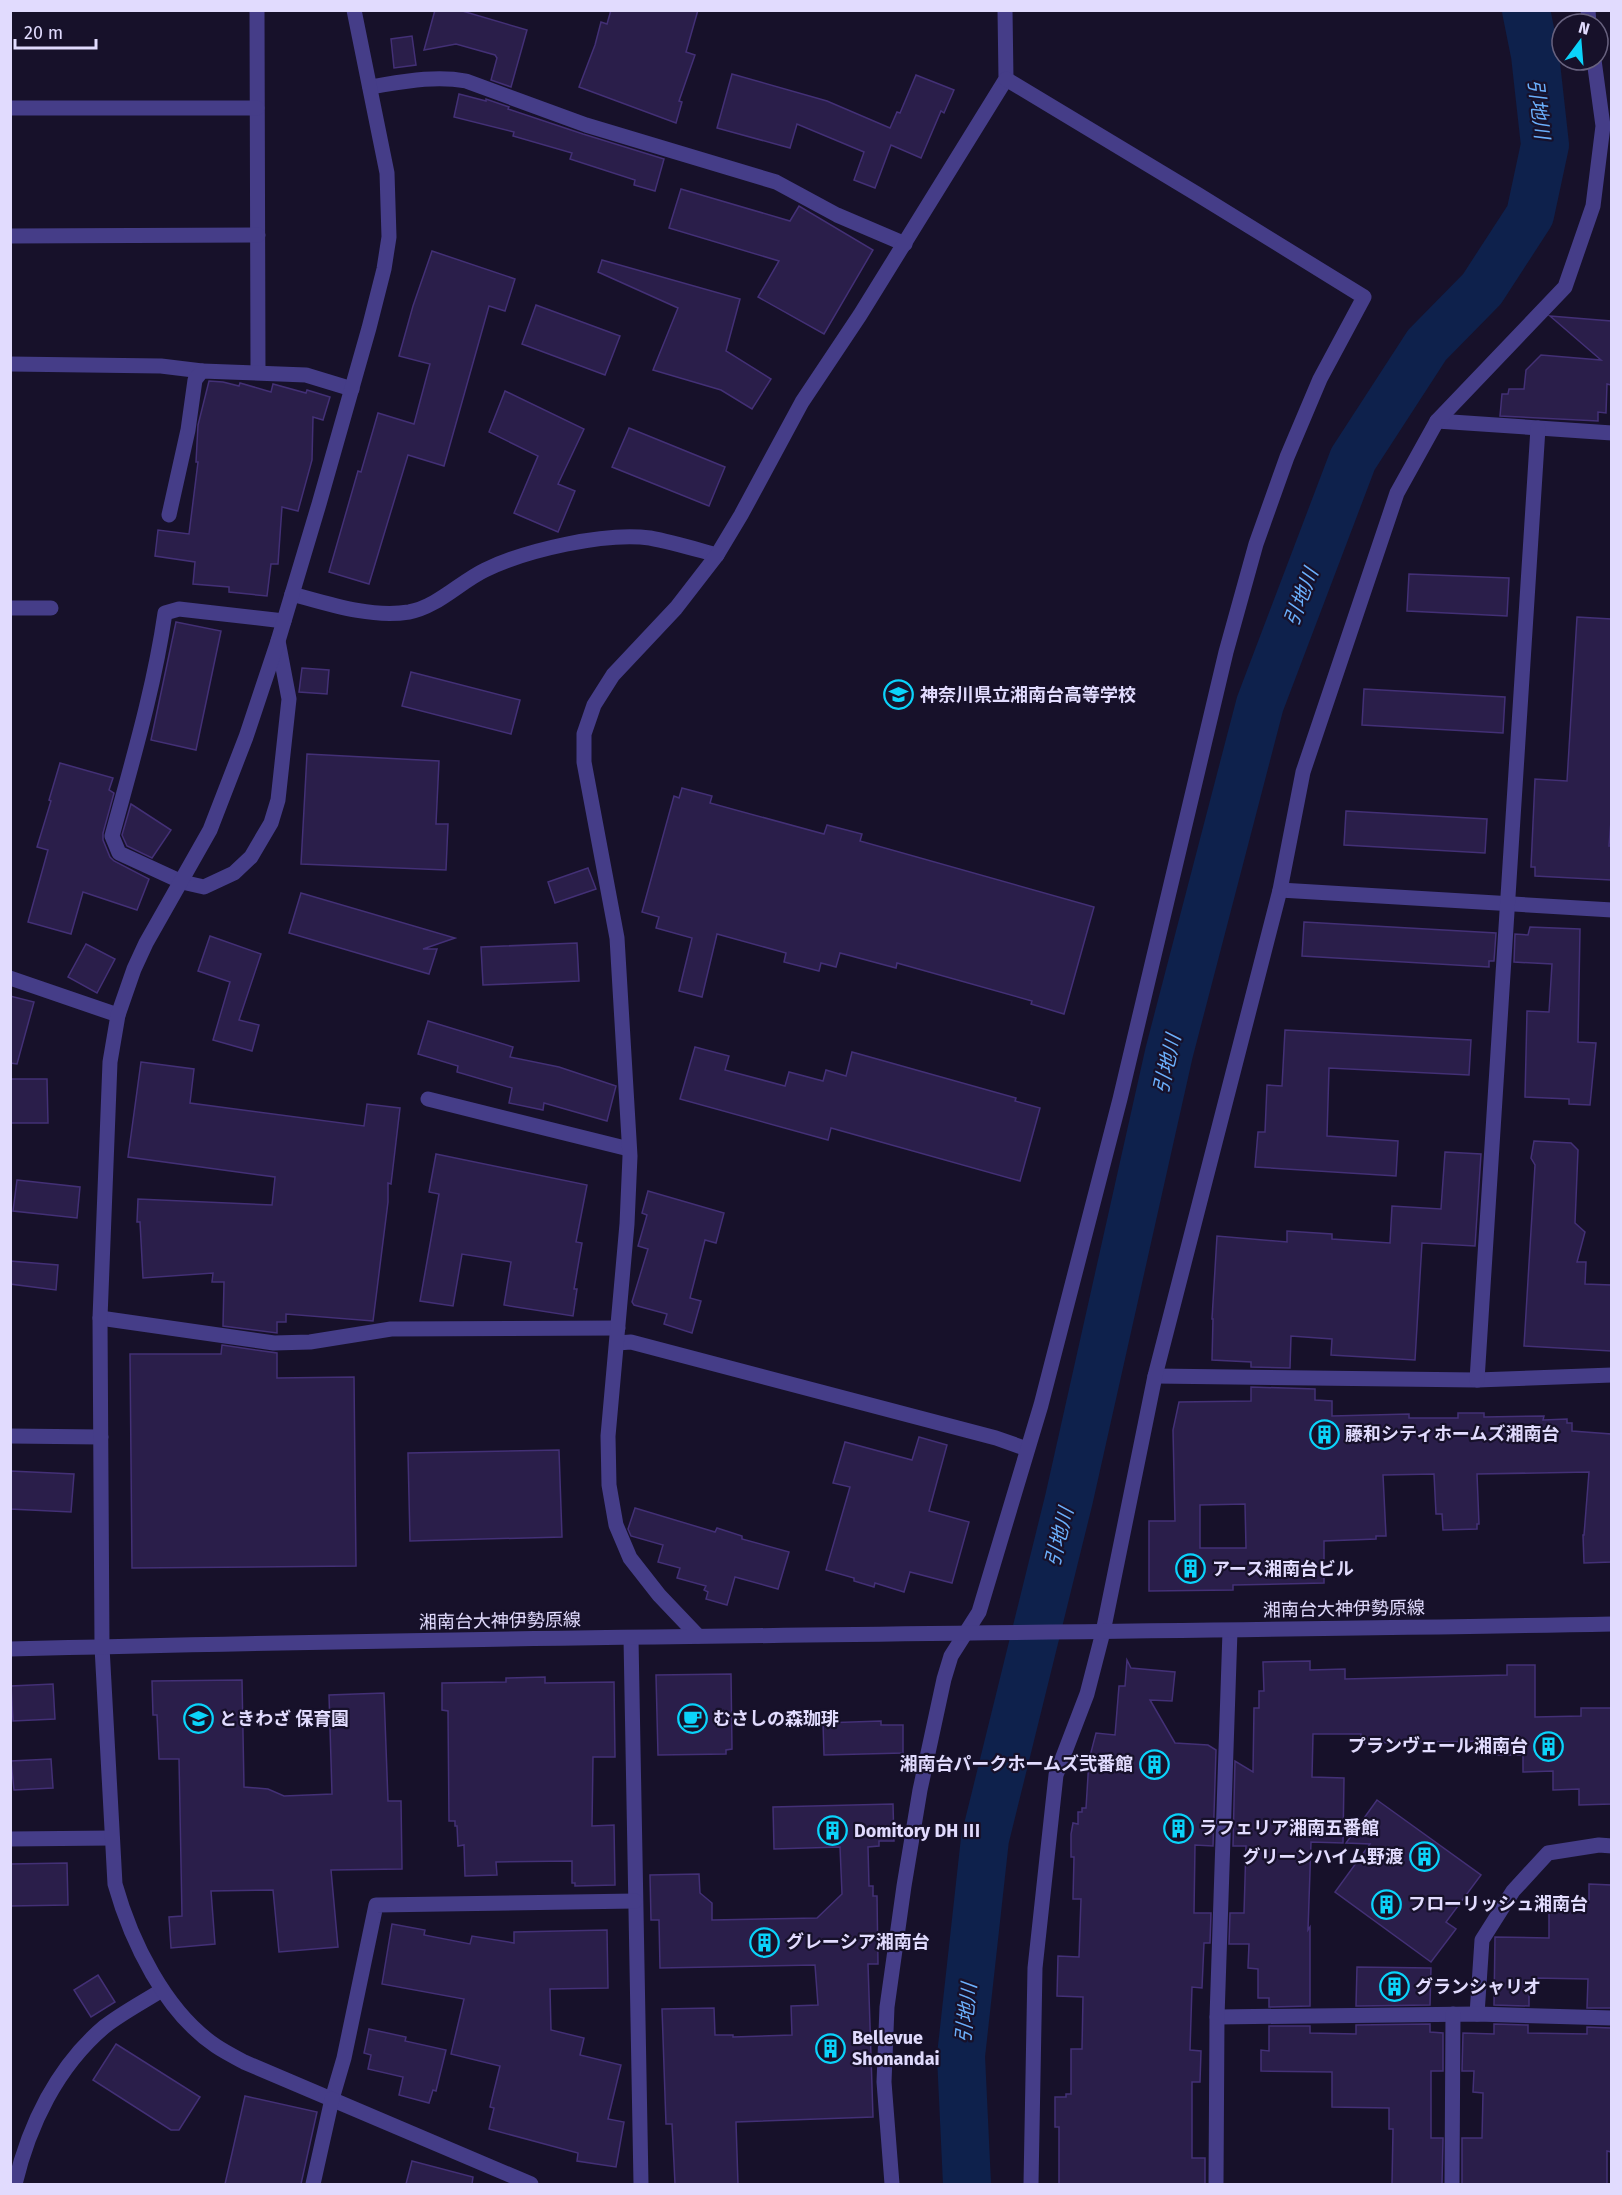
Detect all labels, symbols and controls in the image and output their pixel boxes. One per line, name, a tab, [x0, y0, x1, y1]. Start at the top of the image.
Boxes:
scale bar	[15, 12, 96, 50]
north arrow	[1550, 12, 1610, 72]
text: N	[1576, 17, 1592, 39]
text: 20 m	[24, 22, 63, 44]
water label: 引地川	[1523, 78, 1555, 142]
water label: 引地川	[1279, 563, 1324, 629]
school or university icon: 神奈川県立湘南台高等学校	[883, 679, 915, 711]
place label: 神奈川県立湘南台高等学校	[920, 684, 1136, 706]
water label: 引地川	[1149, 1030, 1186, 1096]
building icon: 藤和シティホームズ湘南台	[1308, 1418, 1340, 1450]
place label: 藤和シティホームズ湘南台	[1345, 1423, 1559, 1445]
water label: 引地川	[1040, 1503, 1078, 1569]
building icon: アース湘南台ビル	[1175, 1553, 1207, 1585]
place label: アース湘南台ビル	[1212, 1558, 1354, 1580]
street label: 湘南台大神伊勢原線	[1263, 1597, 1425, 1621]
street label: 湘南台大神伊勢原線	[419, 1609, 581, 1633]
school or university icon: ときわざ 保育園	[182, 1703, 214, 1735]
cafe icon: むさしの森珈琲	[676, 1703, 708, 1735]
place label: ときわざ 保育園	[219, 1708, 349, 1730]
place label: むさしの森珈琲	[713, 1708, 839, 1730]
building icon: プランヴェール湘南台	[1533, 1730, 1565, 1762]
place label: プランヴェール湘南台	[1348, 1735, 1528, 1757]
building icon: 湘南台パークホームズ弐番館	[1138, 1748, 1170, 1780]
place label: 湘南台パークホームズ弐番館	[900, 1753, 1133, 1775]
building icon: ラフェリア湘南五番館	[1162, 1812, 1194, 1844]
building icon: Domitory DH Ⅲ	[817, 1815, 849, 1847]
place label: ラフェリア湘南五番館	[1199, 1817, 1379, 1839]
place label: Domitory DH Ⅲ	[854, 1820, 980, 1842]
building icon: グリーンハイム野渡	[1408, 1841, 1440, 1873]
place label: グリーンハイム野渡	[1243, 1846, 1403, 1868]
building icon: フローリッシュ湘南台	[1371, 1888, 1403, 1920]
place label: フローリッシュ湘南台	[1408, 1893, 1588, 1915]
building icon: グレーシア湘南台	[749, 1926, 781, 1958]
place label: グレーシア湘南台	[786, 1931, 930, 1953]
building icon: グランシャリオ	[1378, 1971, 1410, 2003]
place label: グランシャリオ	[1415, 1976, 1541, 1998]
water label: 引地川	[951, 1980, 981, 2044]
place label: Bellevue Shonandai	[852, 2027, 940, 2070]
building icon: Bellevue Shonandai	[815, 2032, 847, 2064]

